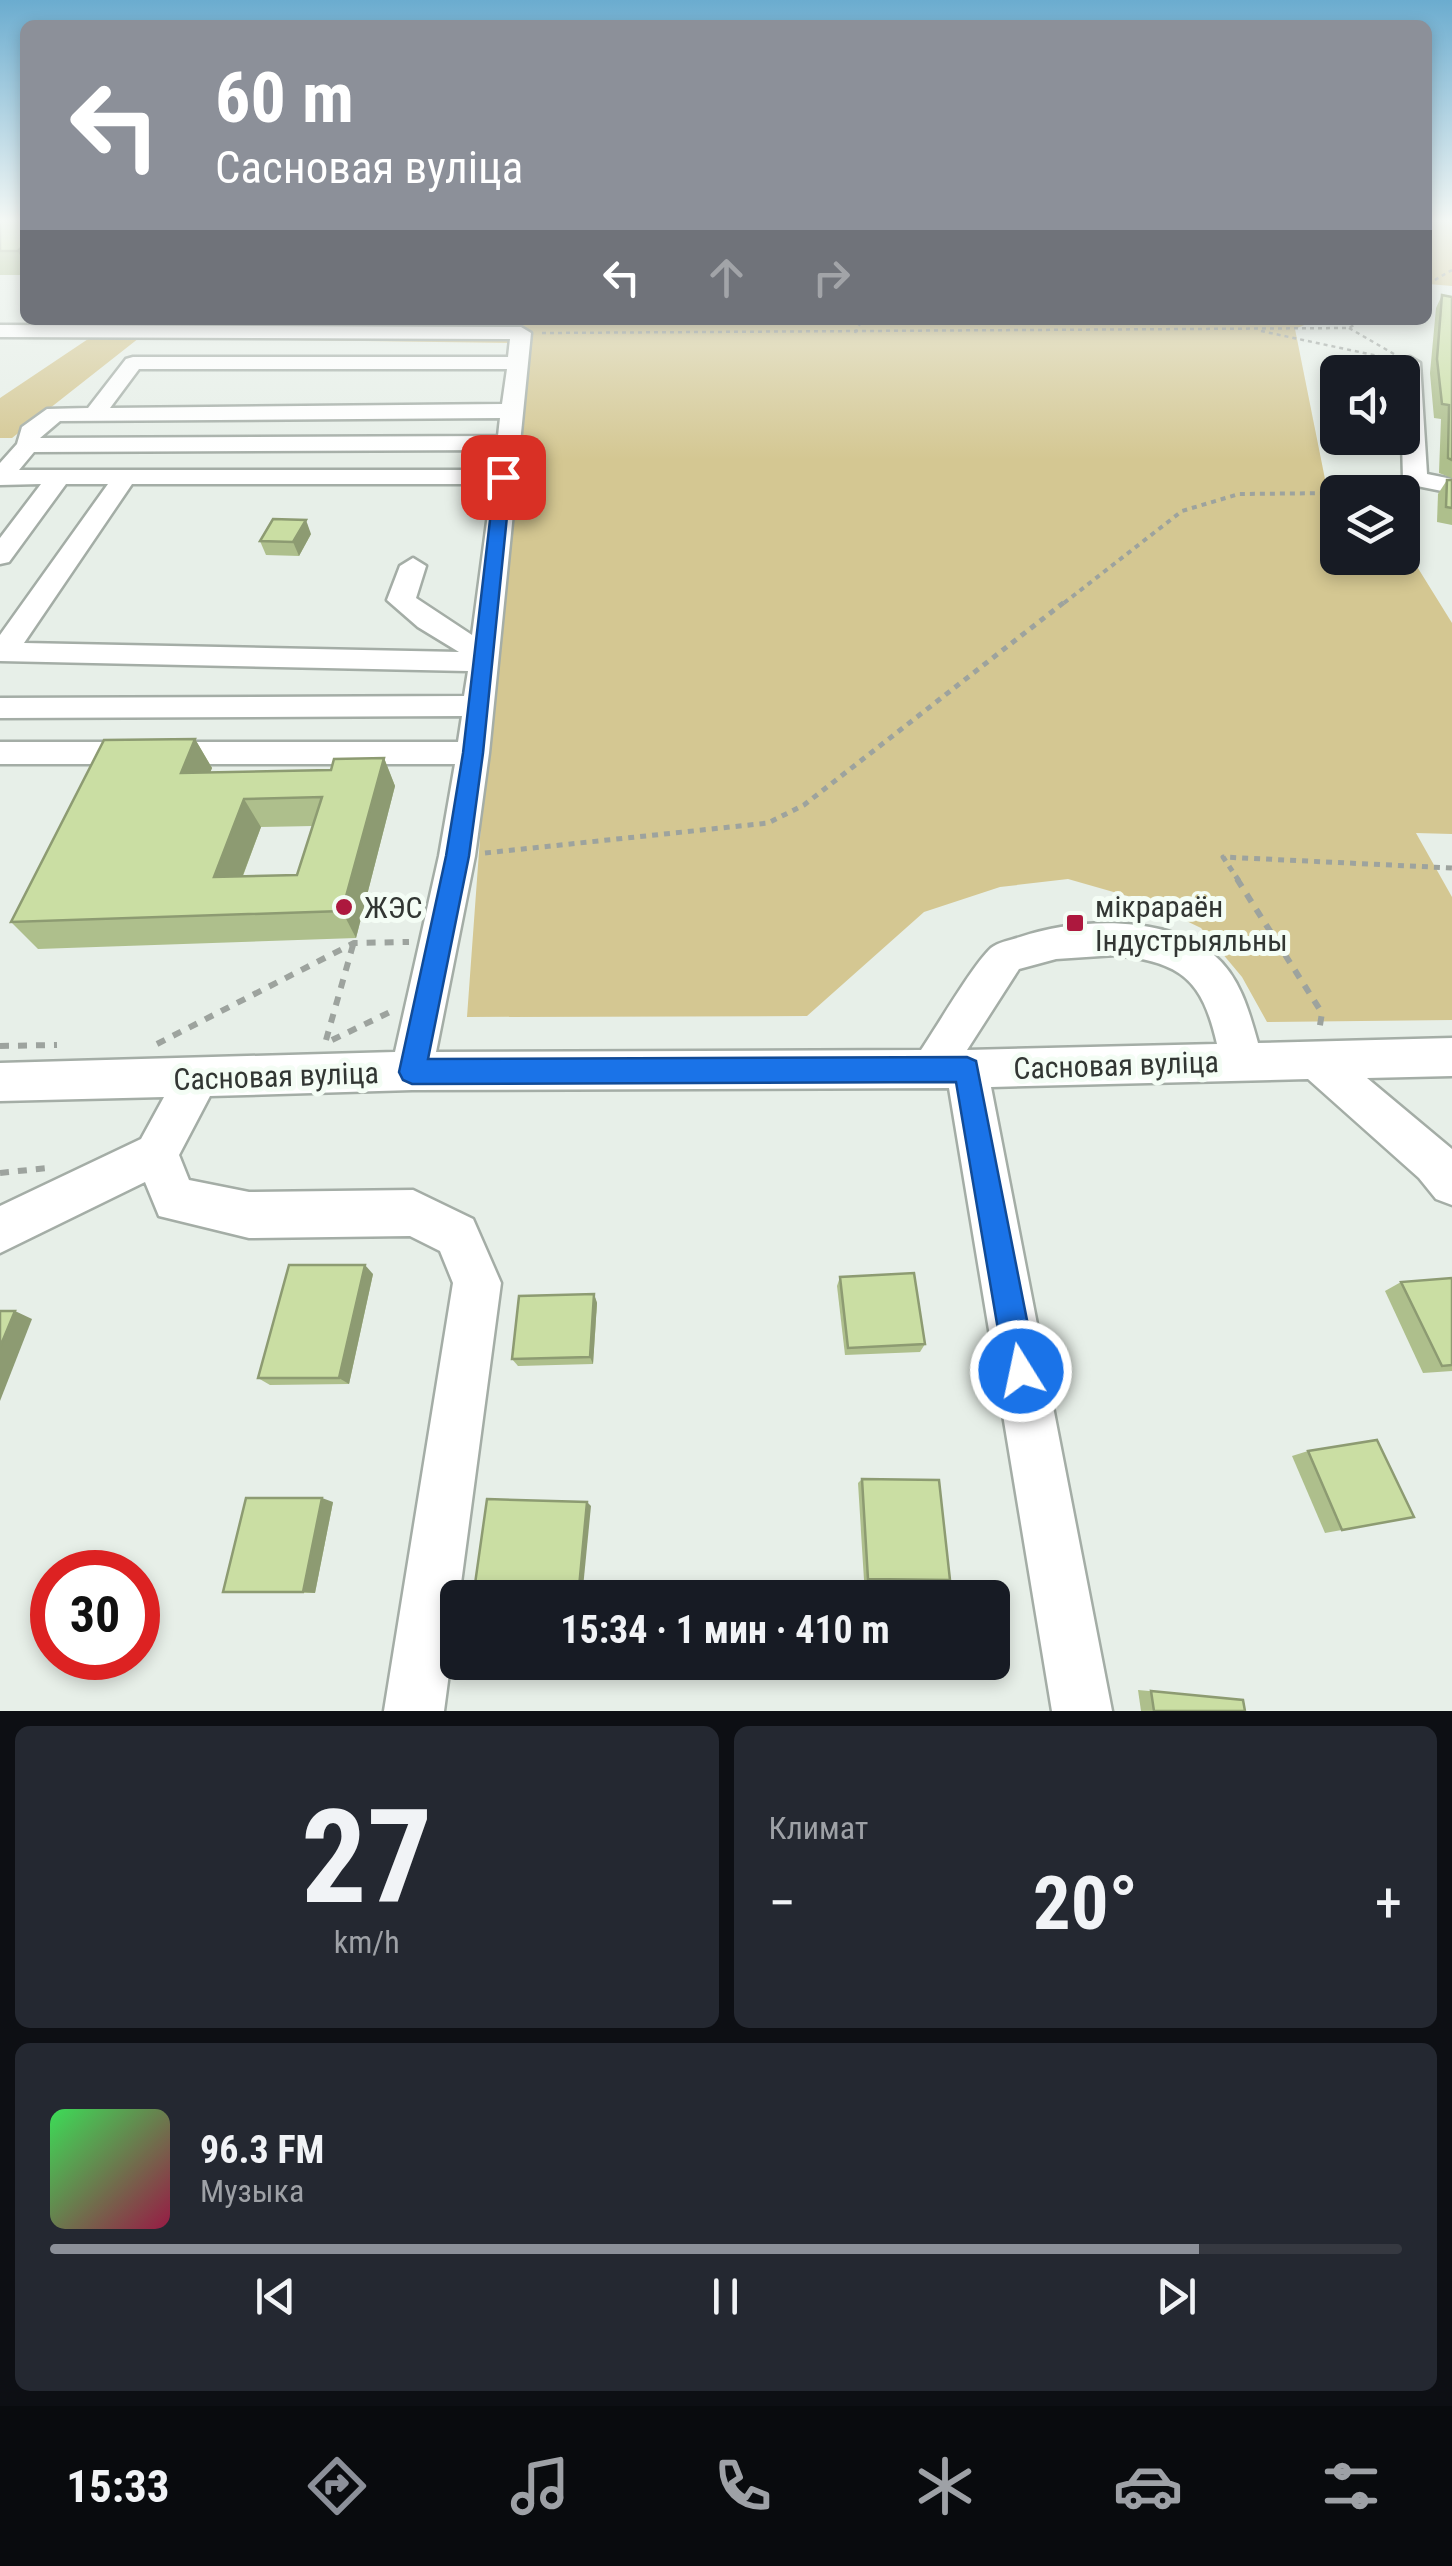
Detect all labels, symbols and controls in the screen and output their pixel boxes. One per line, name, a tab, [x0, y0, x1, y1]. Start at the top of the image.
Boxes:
text: 60 m	[215, 57, 354, 139]
icon: left	[50, 60, 180, 190]
text: Сасновая вуліца	[215, 141, 523, 194]
icon: left	[594, 250, 649, 305]
icon: ahead	[699, 250, 754, 305]
icon: right	[804, 250, 859, 305]
map controls	[1320, 355, 1420, 575]
button: sound	[1320, 355, 1420, 455]
pin	[461, 435, 546, 520]
icon: arrive	[476, 450, 531, 505]
button: layers	[1320, 475, 1420, 575]
place label: мікрараён Індустрыяльны	[1095, 889, 1288, 958]
place label: ЖЭС	[364, 890, 422, 925]
marker: ЖЭС	[333, 896, 355, 918]
marker: мікрараён Індустрыяльны	[1064, 912, 1086, 934]
street label: Сасновая вуліца	[1013, 1044, 1219, 1086]
street label: Сасновая вуліца	[173, 1055, 379, 1097]
position arrow	[969, 1319, 1073, 1423]
speed limit sign: 30	[30, 1550, 160, 1680]
text: 15:34 · 1 мин · 410 m	[560, 1608, 890, 1652]
text: 27	[301, 1781, 432, 1934]
text: Климат	[769, 1809, 868, 1847]
text: 20°	[1033, 1859, 1138, 1947]
text: −	[769, 1871, 796, 1935]
text: +	[1375, 1871, 1402, 1935]
text: km/h	[334, 1923, 400, 1961]
text: 96.3 FM	[200, 2128, 324, 2172]
text: Музыка	[200, 2172, 304, 2210]
icon: previous	[248, 2269, 303, 2324]
icon: pause	[698, 2269, 753, 2324]
icon: next	[1149, 2269, 1204, 2324]
icon: directions	[302, 2451, 372, 2521]
icon: music	[505, 2451, 575, 2521]
icon: phone	[708, 2451, 778, 2521]
icon: climate	[910, 2451, 980, 2521]
icon: car	[1113, 2451, 1183, 2521]
icon: filters	[1316, 2451, 1386, 2521]
text: 15:33	[66, 2460, 170, 2513]

